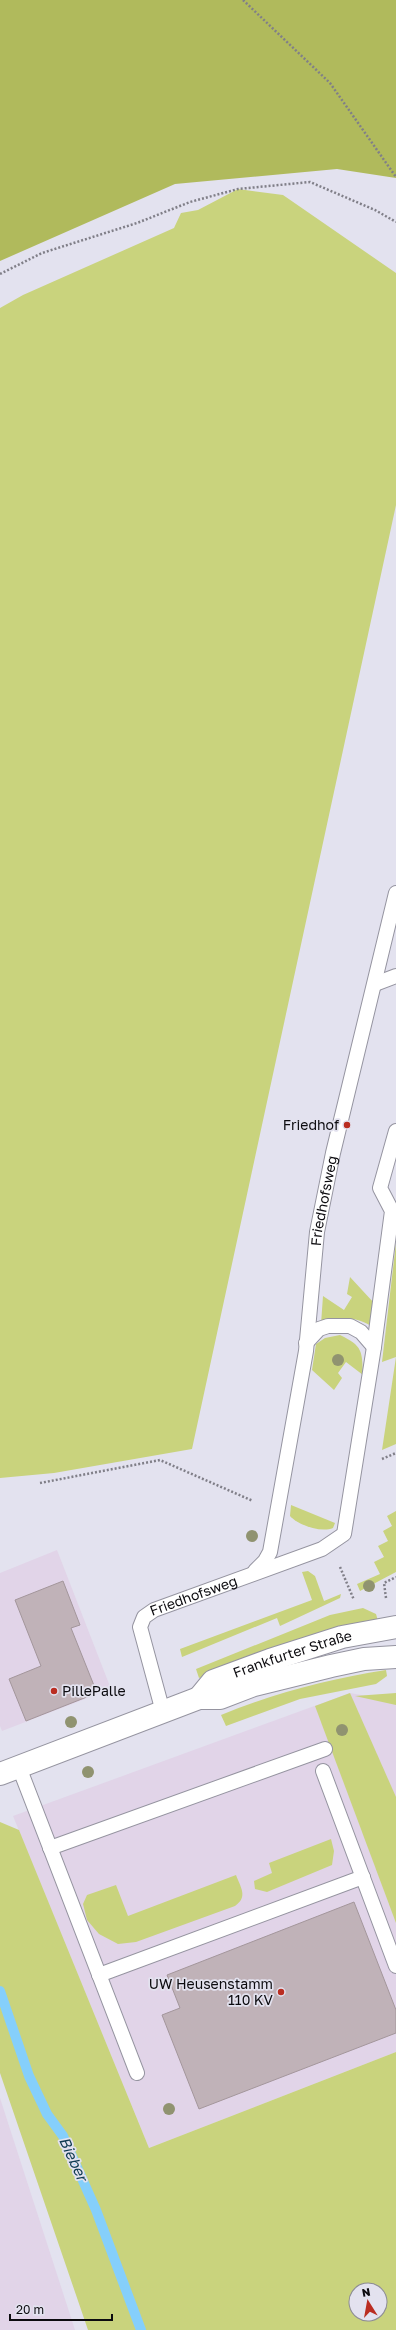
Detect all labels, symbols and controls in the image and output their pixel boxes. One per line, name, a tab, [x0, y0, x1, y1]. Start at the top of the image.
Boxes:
place label: Friedhof	[283, 1116, 339, 1133]
marker: Friedhof	[342, 1120, 352, 1130]
street label: Friedhofsweg	[307, 1154, 340, 1247]
street label: Friedhofsweg	[147, 1572, 239, 1619]
street label: Frankfurter Straße	[231, 1626, 353, 1681]
place label: PillePalle	[62, 1682, 126, 1699]
marker: PillePalle	[49, 1686, 59, 1696]
place label: UW Heusenstamm 110 KV	[149, 1975, 274, 2008]
marker: UW Heusenstamm 110 KV	[276, 1987, 286, 1997]
water label: Bieber	[56, 2134, 93, 2185]
north arrow	[348, 2282, 388, 2322]
text: N	[361, 2285, 371, 2299]
scale bar	[10, 2296, 112, 2322]
text: 20 m	[16, 2302, 44, 2317]

